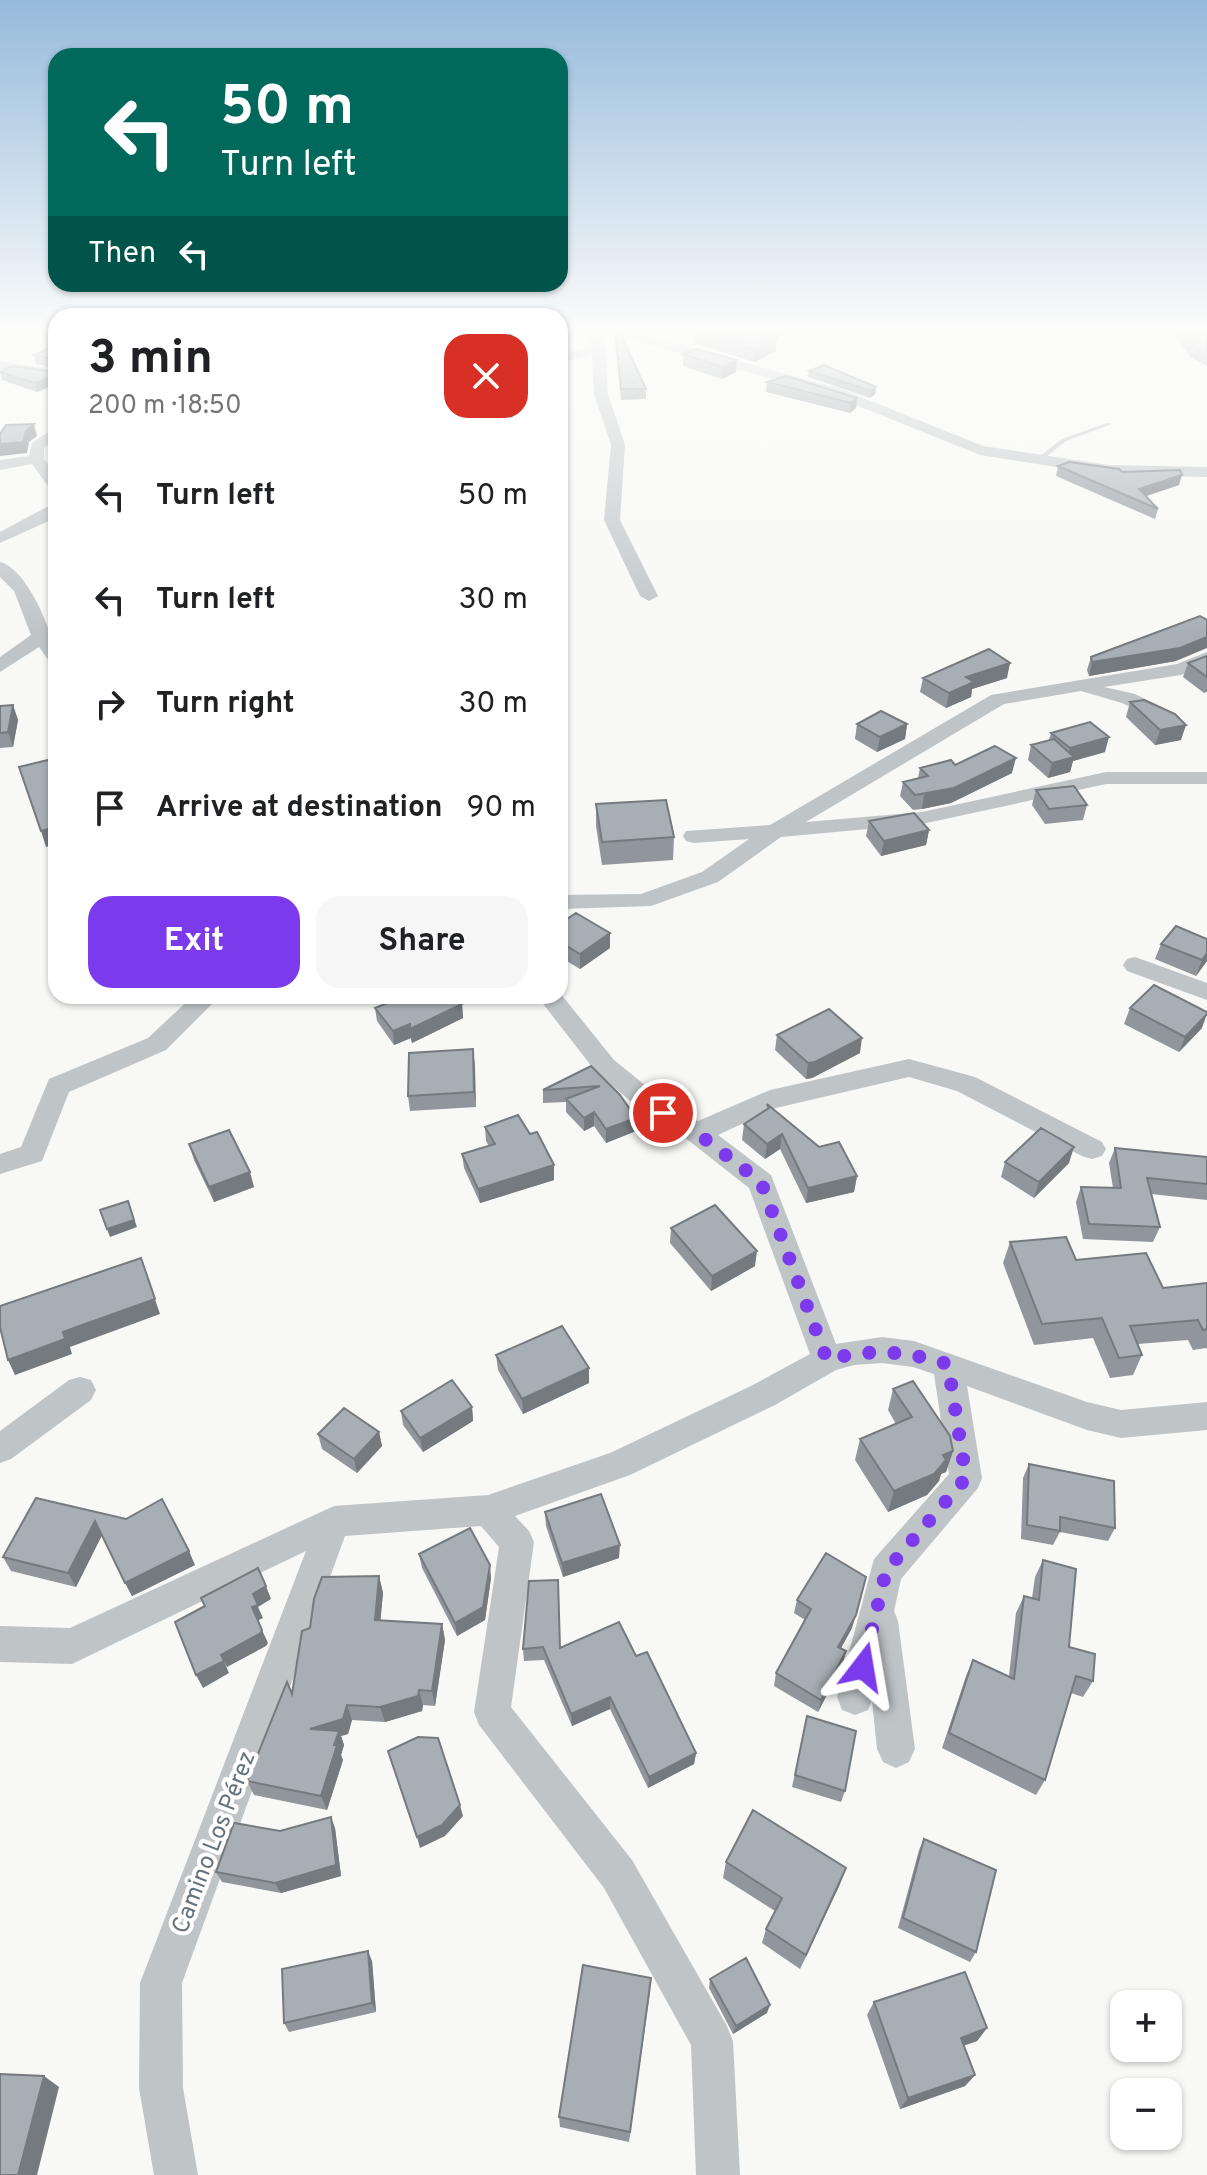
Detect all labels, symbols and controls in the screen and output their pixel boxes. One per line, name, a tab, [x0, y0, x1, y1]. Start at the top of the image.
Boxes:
text: 50 m	[220, 74, 354, 144]
icon: left	[88, 80, 192, 184]
text: Turn left	[220, 143, 357, 189]
icon: left	[172, 232, 216, 276]
text: Then	[88, 236, 156, 273]
text: 3 min	[88, 330, 213, 390]
button: close	[444, 334, 528, 418]
text: 200 m · 18:50	[88, 390, 242, 423]
icon: left	[88, 474, 132, 518]
text: Turn left	[156, 478, 276, 515]
text: 50 m	[458, 478, 528, 515]
icon: left	[88, 578, 132, 622]
text: Turn left	[156, 582, 276, 619]
text: 30 m	[459, 582, 528, 619]
icon: right	[88, 682, 132, 726]
text: Turn right	[156, 686, 294, 723]
text: 30 m	[459, 686, 528, 723]
icon: arrive	[88, 786, 132, 830]
text: Arrive at destination	[156, 790, 442, 827]
text: 90 m	[466, 790, 536, 827]
button: Exit	[88, 896, 300, 988]
button: Share	[316, 896, 528, 988]
pin	[629, 1079, 697, 1147]
icon: arrive	[641, 1091, 685, 1135]
position arrow	[821, 1625, 905, 1709]
street label: Camino Los Pérez	[166, 1747, 263, 1938]
map controls	[1110, 1990, 1182, 2150]
button: +	[1110, 1990, 1182, 2062]
button: −	[1110, 2078, 1182, 2150]

